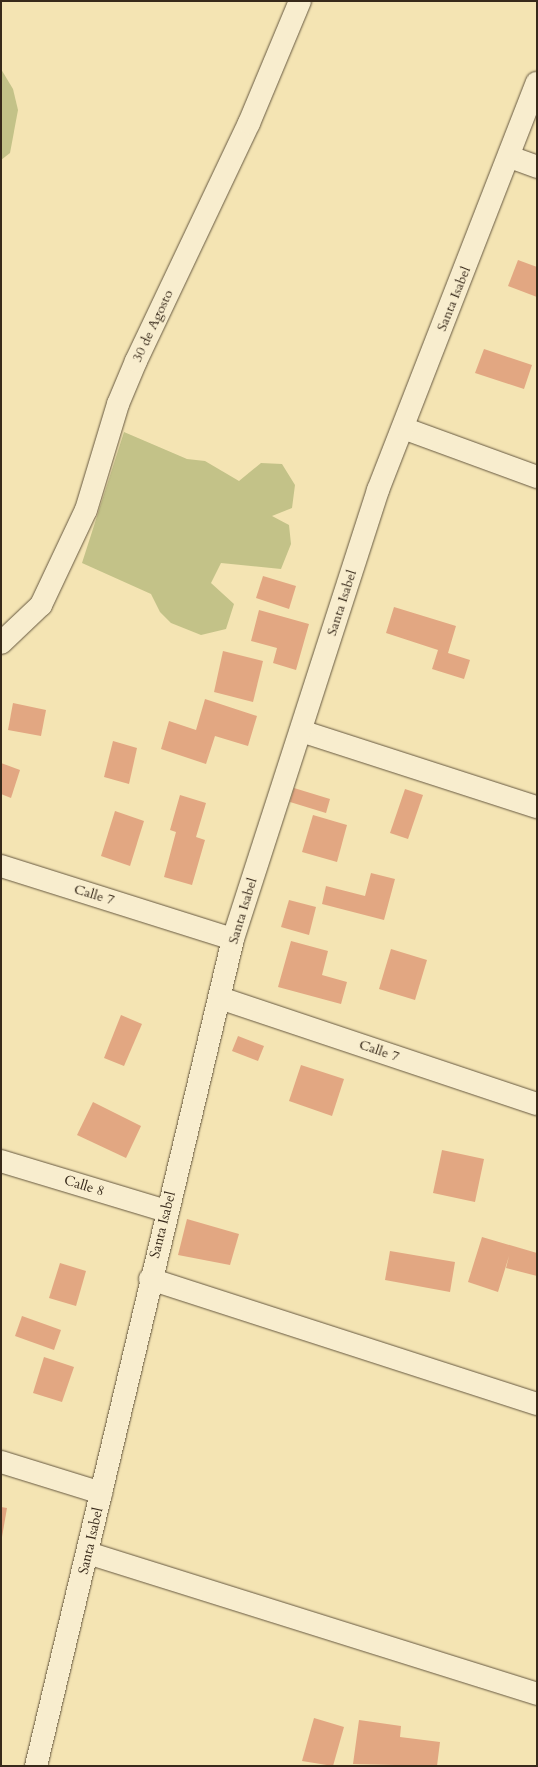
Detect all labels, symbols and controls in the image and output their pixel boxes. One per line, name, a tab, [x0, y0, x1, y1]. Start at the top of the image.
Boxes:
street label: Santa Isabel	[433, 264, 475, 334]
street label: 30 de Agosto	[129, 287, 177, 365]
street label: Santa Isabel	[323, 568, 361, 638]
street label: Santa Isabel	[225, 876, 261, 946]
street label: Calle 7	[72, 881, 116, 909]
street label: Calle 7	[357, 1036, 401, 1066]
street label: Calle 8	[62, 1172, 106, 1200]
street label: Santa Isabel	[147, 1190, 179, 1260]
street label: Santa Isabel	[75, 1506, 107, 1576]

